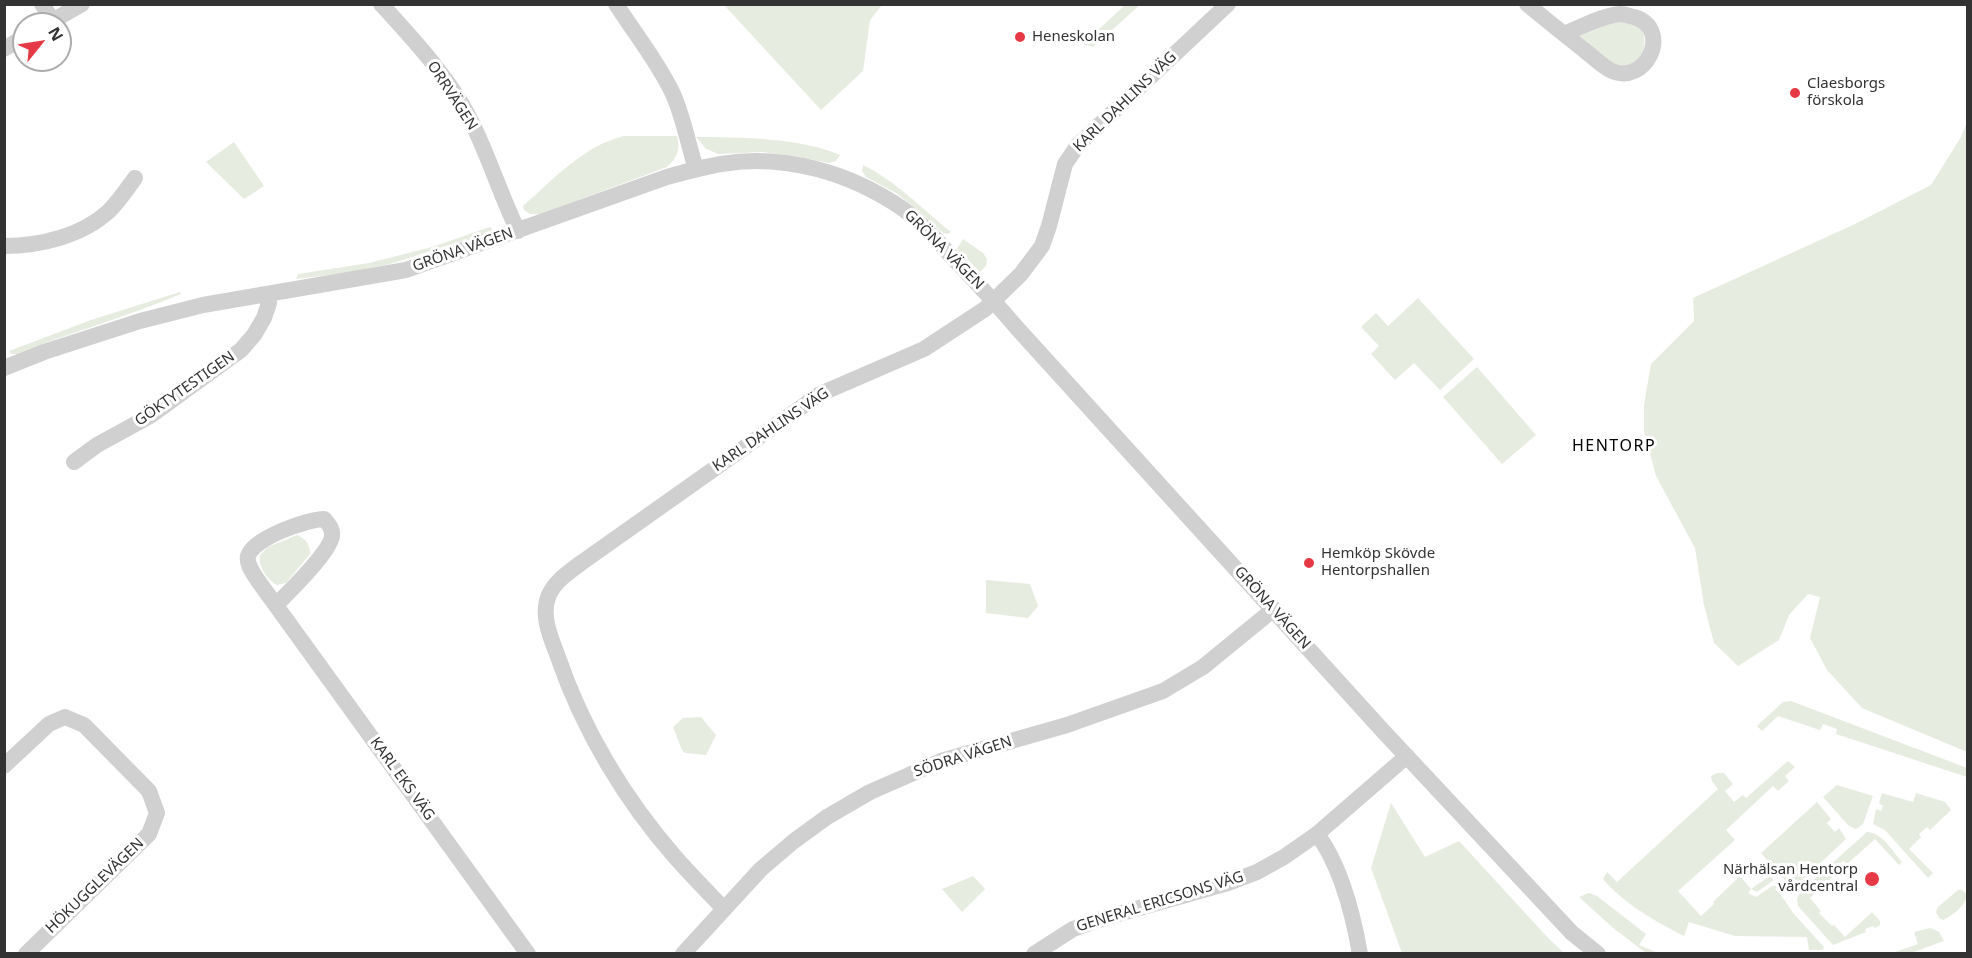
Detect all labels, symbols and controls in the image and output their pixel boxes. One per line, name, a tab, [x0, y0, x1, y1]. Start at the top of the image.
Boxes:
north arrow	[12, 12, 72, 72]
text: N	[43, 23, 69, 45]
place label: Heneskolan	[1032, 28, 1115, 46]
marker: Heneskolan	[1013, 30, 1027, 44]
street label: KARL DAHLINS VÄG	[1070, 48, 1180, 156]
street label: ORRVÄGEN	[423, 58, 481, 134]
place label: Claesborgs förskola	[1807, 75, 1885, 110]
marker: Claesborgs förskola	[1788, 86, 1802, 100]
street label: GRÖNA VÄGEN	[900, 206, 988, 294]
street label: GRÖNA VÄGEN	[410, 224, 516, 276]
street label: GÖKTYTESTIGEN	[132, 348, 238, 430]
street label: KARL DAHLINS VÄG	[709, 384, 833, 476]
district label: HENTORP	[1572, 436, 1656, 456]
place label: Hemköp Skövde Hentorpshallen	[1321, 545, 1435, 580]
marker: Hemköp Skövde Hentorpshallen	[1302, 556, 1316, 570]
street label: GRÖNA VÄGEN	[1230, 563, 1314, 653]
street label: SÖDRA VÄGEN	[912, 733, 1014, 781]
street label: KARL EKS VÄG	[366, 734, 438, 824]
street label: HÖKUGGLEVÄGEN	[42, 835, 148, 937]
place label: Närhälsan Hentorp vårdcentral	[1723, 861, 1858, 896]
street label: GENERAL ERICSONS VÄG	[1074, 868, 1246, 936]
marker: Närhälsan Hentorp vårdcentral	[1863, 870, 1881, 888]

